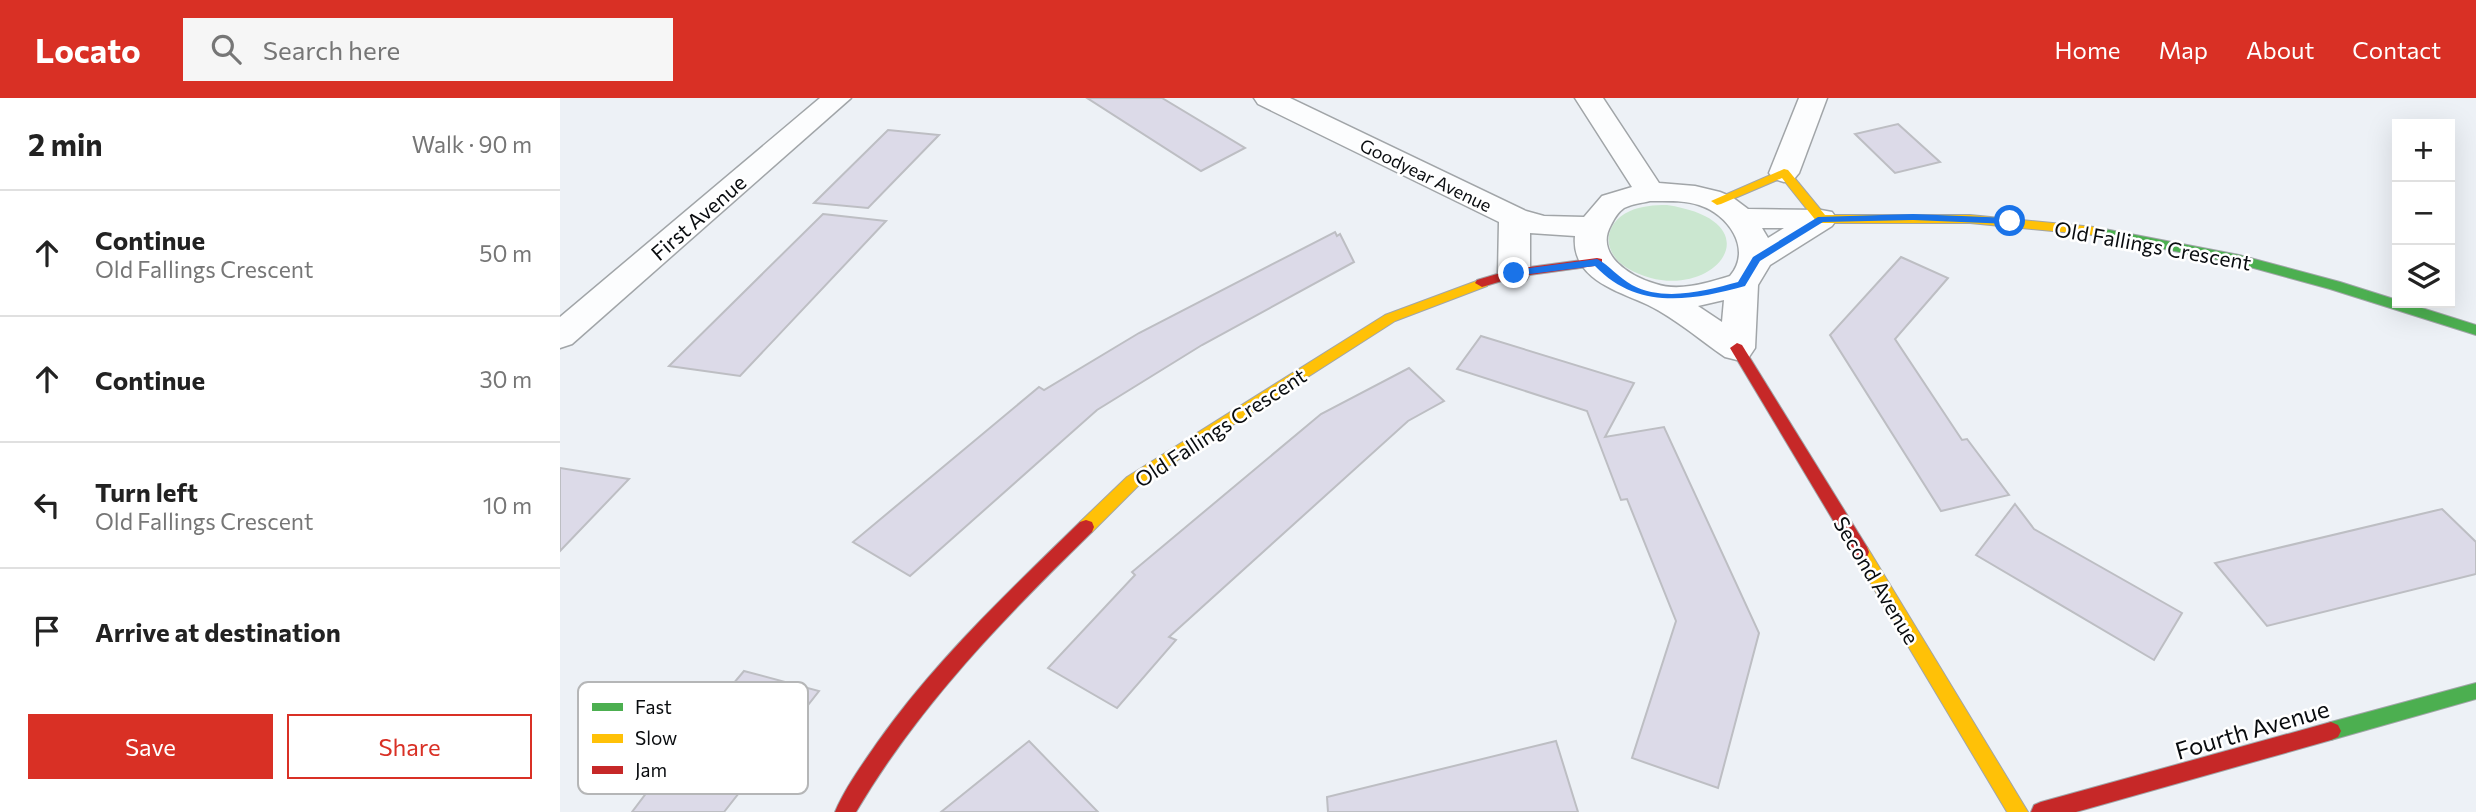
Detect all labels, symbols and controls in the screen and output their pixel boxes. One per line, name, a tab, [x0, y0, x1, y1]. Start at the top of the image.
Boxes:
search box	[183, 18, 673, 81]
text: Locato	[35, 29, 141, 70]
icon: search	[207, 30, 245, 68]
text: Search here	[263, 34, 400, 65]
text: Home	[2055, 35, 2121, 64]
text: Map	[2159, 35, 2208, 64]
text: About	[2246, 35, 2314, 64]
text: Contact	[2352, 35, 2441, 64]
map controls	[2392, 119, 2455, 308]
button: +	[2392, 119, 2455, 182]
text: 2 min	[28, 125, 103, 162]
text: Walk · 90 m	[412, 130, 532, 158]
street label: Goodyear Avenue	[1357, 134, 1495, 216]
street label: First Avenue	[645, 169, 751, 265]
button: −	[2392, 182, 2455, 245]
route start	[1994, 205, 2025, 236]
street label: Old Fallings Crescent	[2053, 215, 2253, 275]
text: Continue	[95, 224, 205, 255]
icon: ahead	[28, 234, 66, 272]
text: 50 m	[479, 239, 532, 267]
button: layers	[2392, 245, 2455, 308]
text: Old Fallings Crescent	[95, 255, 313, 283]
route end	[1498, 257, 1529, 288]
icon: ahead	[28, 360, 66, 398]
street label: Old Fallings Crescent	[1130, 362, 1310, 492]
text: Continue	[95, 364, 205, 395]
text: 30 m	[479, 365, 532, 393]
text: Turn left	[95, 476, 198, 507]
icon: left	[28, 486, 66, 524]
text: 10 m	[483, 491, 532, 519]
text: Old Fallings Crescent	[95, 507, 313, 535]
street label: Second Avenue	[1829, 512, 1925, 648]
icon: arrive	[28, 612, 66, 650]
text: Arrive at destination	[95, 616, 341, 647]
legend	[578, 682, 808, 794]
street label: Fourth Avenue	[2172, 693, 2332, 765]
text: Fast	[635, 695, 672, 718]
button: Save	[28, 714, 273, 779]
button: Share	[287, 714, 532, 779]
text: Slow	[635, 726, 677, 749]
text: Jam	[635, 758, 667, 781]

